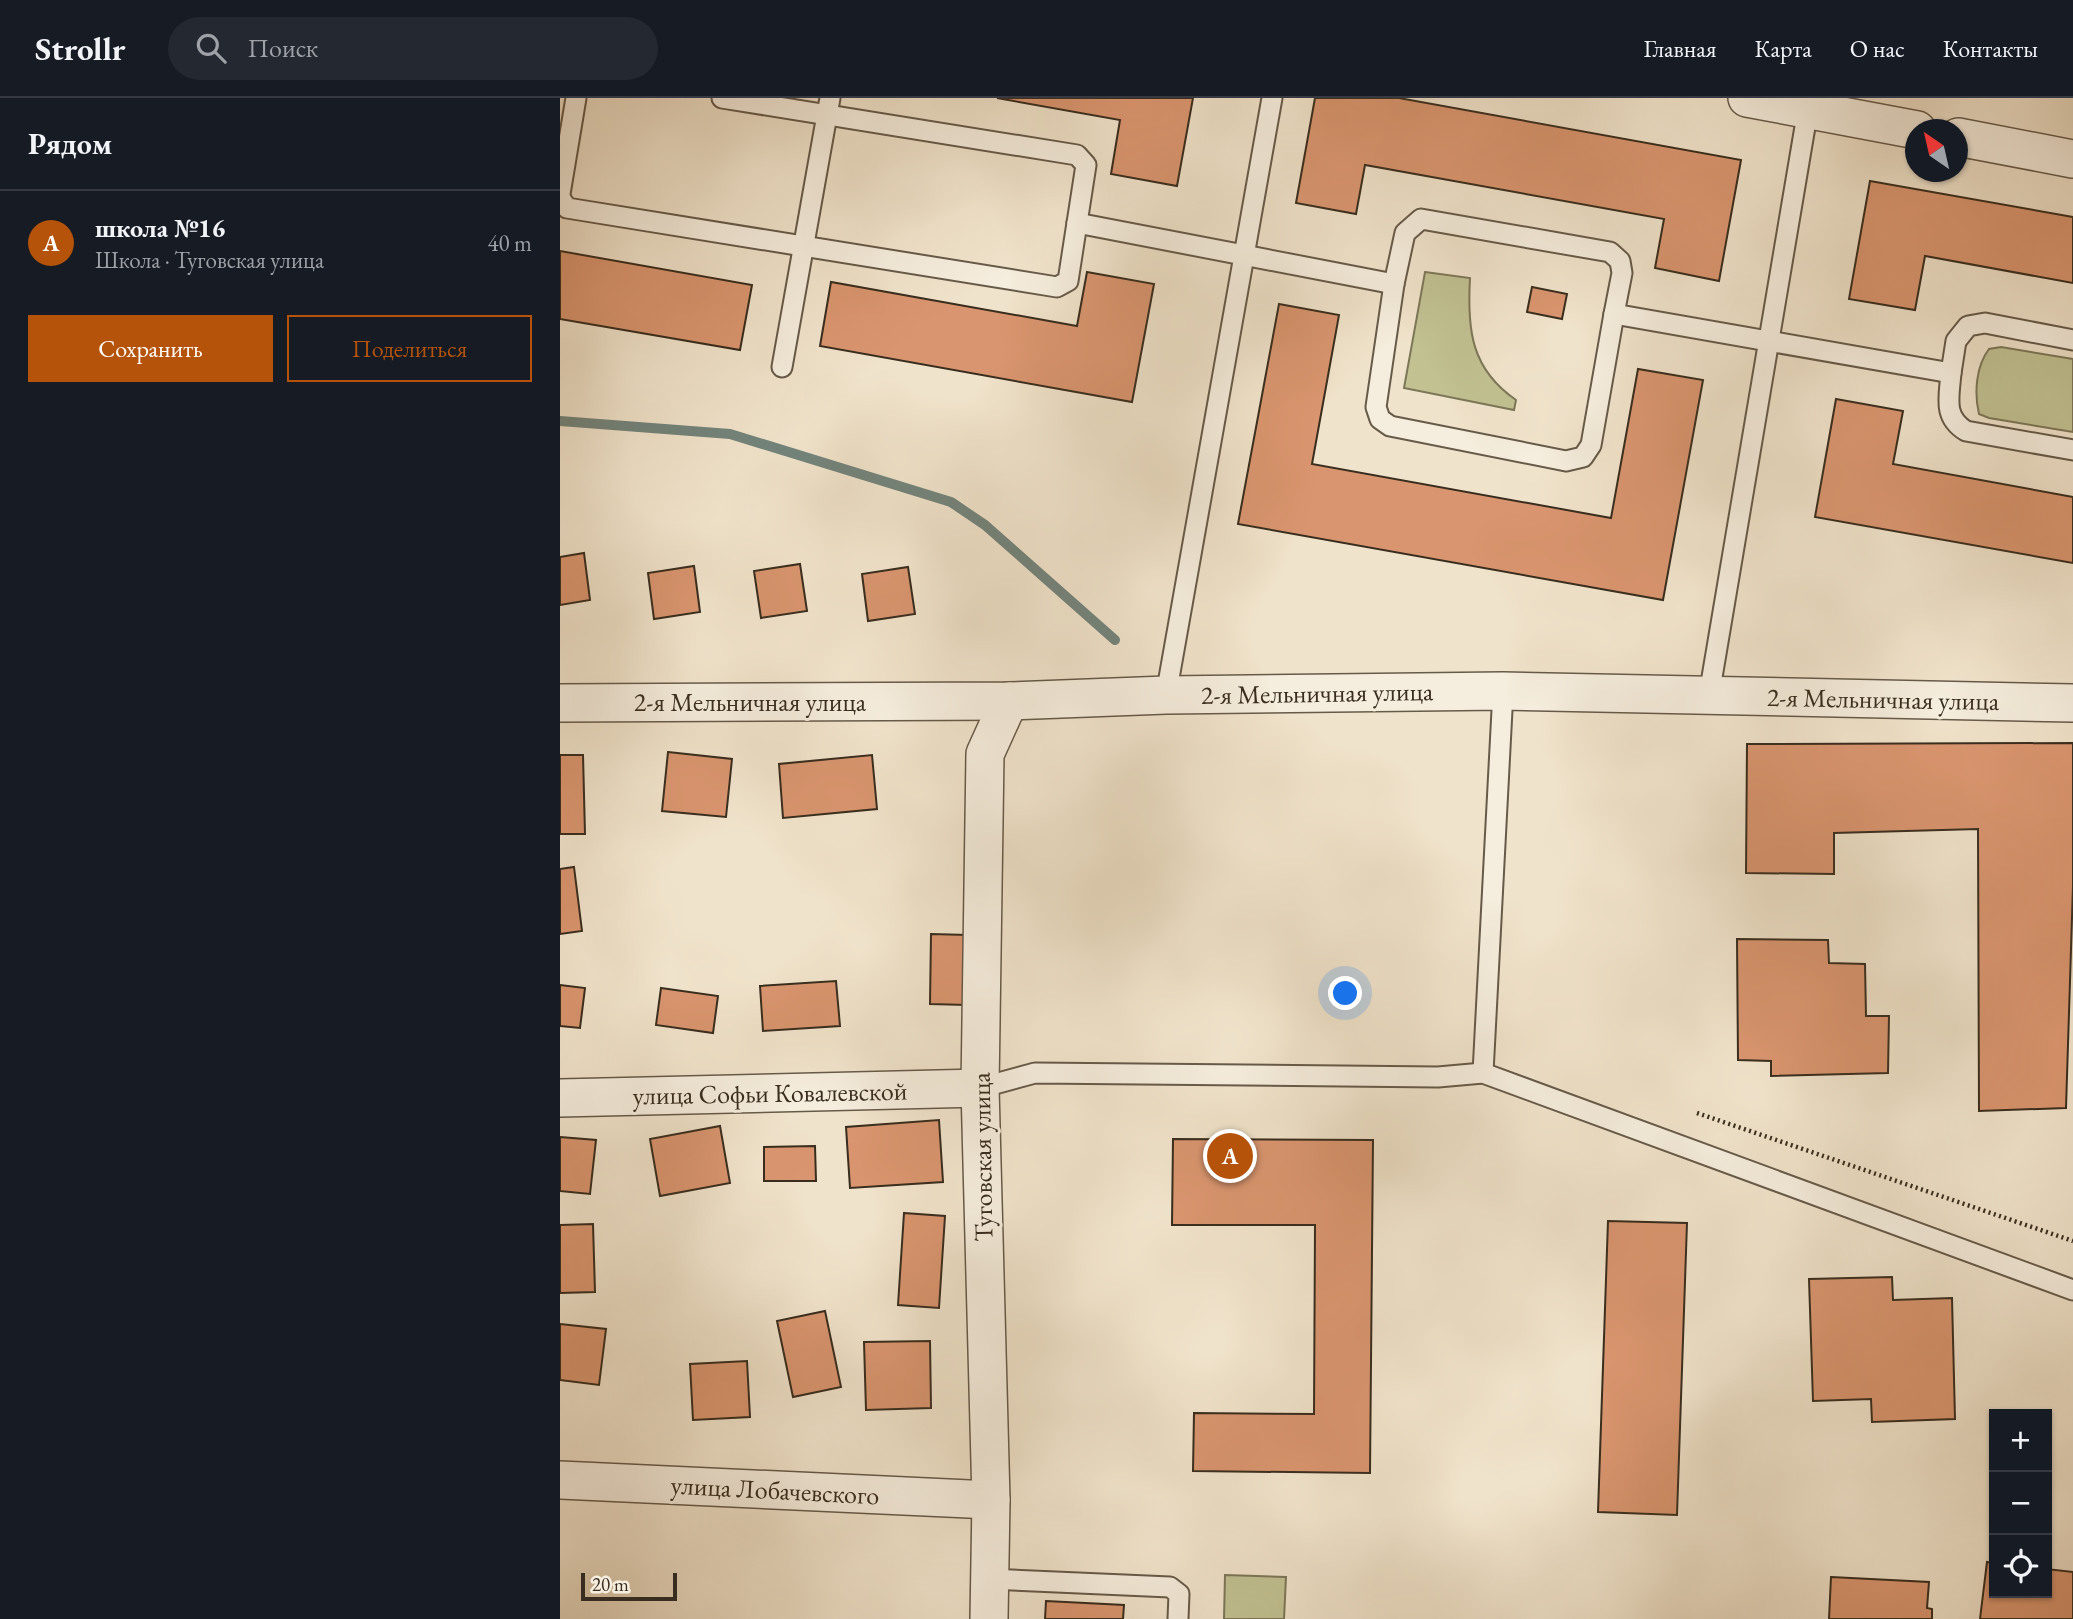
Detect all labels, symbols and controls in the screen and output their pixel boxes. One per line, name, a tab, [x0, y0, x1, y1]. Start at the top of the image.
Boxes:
search box	[168, 17, 658, 80]
text: Strollr	[35, 27, 126, 70]
icon: search	[192, 29, 230, 67]
text: Поиск	[248, 31, 318, 65]
text: Главная	[1643, 33, 1717, 64]
text: Карта	[1755, 33, 1812, 64]
text: О нас	[1850, 33, 1905, 64]
text: Контакты	[1943, 33, 2038, 64]
north arrow	[1905, 119, 1968, 182]
text: Рядом	[28, 124, 112, 163]
text: школа №16	[95, 211, 225, 245]
text: A	[43, 228, 59, 258]
text: 40 m	[487, 228, 532, 258]
text: Школа · Туговская улица	[95, 245, 324, 275]
button: Сохранить	[28, 315, 273, 382]
button: Поделиться	[287, 315, 532, 382]
street label: 2-я Мельничная улица	[1200, 674, 1434, 712]
street label: 2-я Мельничная улица	[1766, 680, 2000, 718]
street label: 2-я Мельничная улица	[634, 685, 867, 719]
your location	[1328, 976, 1362, 1010]
street label: Туговская улица	[964, 1071, 1000, 1242]
street label: улица Софьи Ковалевской	[632, 1074, 908, 1112]
pin: A	[1207, 1130, 1253, 1182]
map controls	[1989, 1409, 2052, 1598]
button: +	[1989, 1409, 2052, 1472]
street label: улица Лобачевского	[670, 1468, 880, 1512]
button: −	[1989, 1472, 2052, 1535]
button: locate	[1989, 1535, 2052, 1598]
scale bar	[581, 1570, 677, 1602]
text: 20 m	[592, 1572, 629, 1597]

